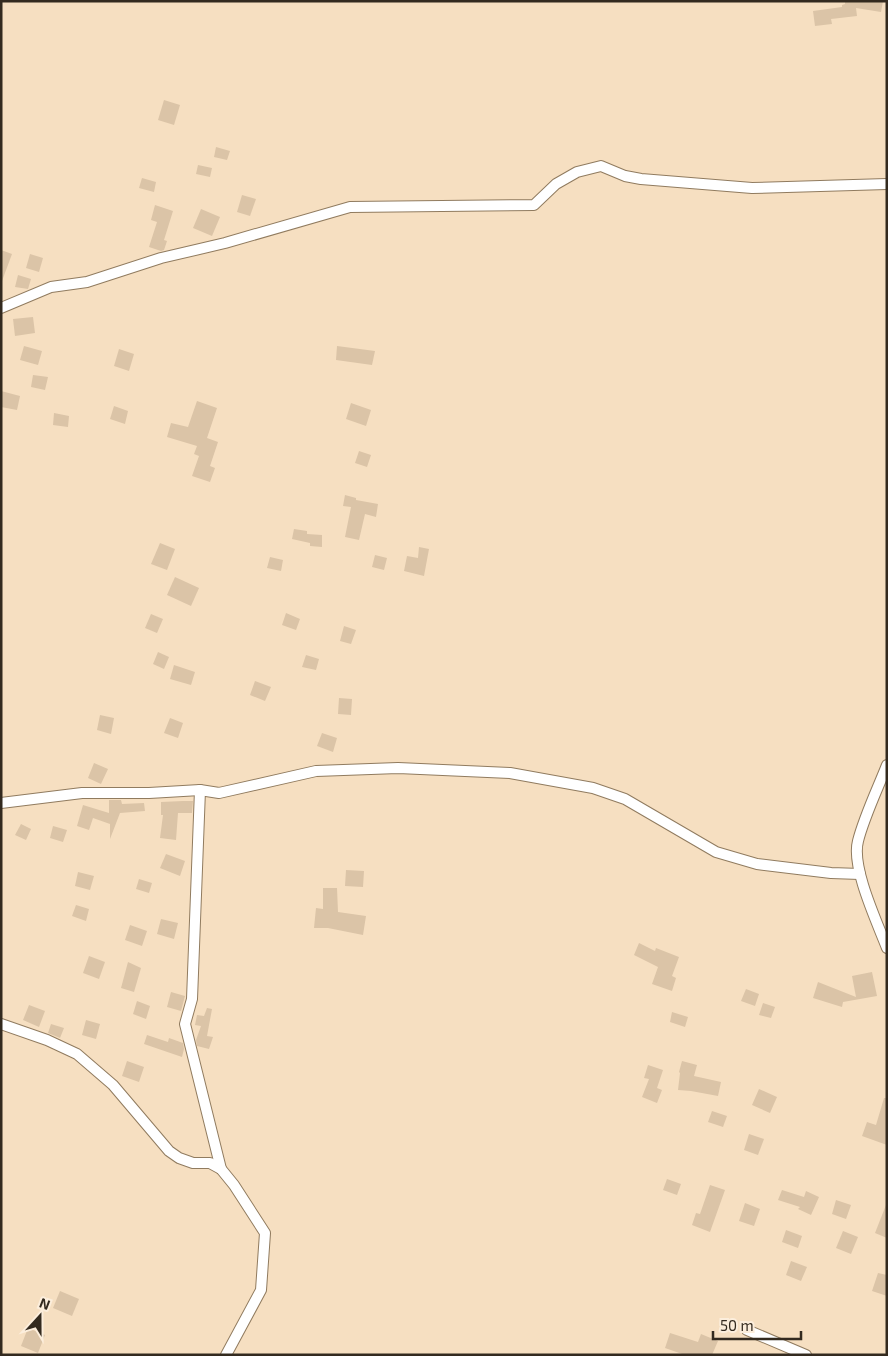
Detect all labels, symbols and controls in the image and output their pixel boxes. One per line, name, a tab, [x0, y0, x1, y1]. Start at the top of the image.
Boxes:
north arrow	[15, 1291, 65, 1341]
text: N	[37, 1294, 53, 1313]
scale bar	[713, 1308, 800, 1340]
text: 50 m	[720, 1316, 754, 1334]

